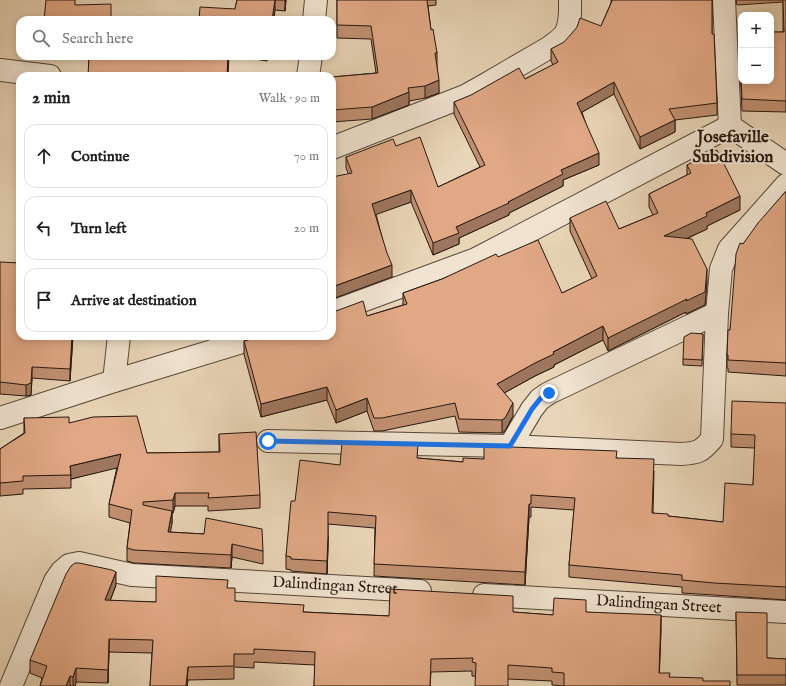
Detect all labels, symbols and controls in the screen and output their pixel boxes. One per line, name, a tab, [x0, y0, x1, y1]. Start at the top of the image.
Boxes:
map controls	[738, 12, 774, 84]
button: +	[738, 12, 774, 48]
search box	[16, 16, 336, 60]
icon: search	[30, 27, 52, 49]
text: Search here	[62, 29, 133, 48]
button: −	[738, 48, 774, 84]
text: 2 min	[32, 88, 70, 109]
text: Walk · 90 m	[259, 90, 320, 107]
district label: Josefaville Subdivision	[693, 127, 773, 168]
icon: ahead	[33, 145, 55, 167]
text: Continue	[71, 147, 129, 166]
text: 70 m	[294, 148, 319, 165]
icon: left	[33, 217, 55, 239]
text: Turn left	[71, 219, 127, 238]
text: 20 m	[294, 220, 319, 237]
icon: arrive	[33, 289, 55, 311]
text: Arrive at destination	[71, 291, 197, 310]
route end	[540, 384, 558, 402]
route start	[259, 432, 277, 450]
street label: Dalindingan Street	[272, 573, 399, 600]
street label: Dalindingan Street	[595, 591, 723, 618]

